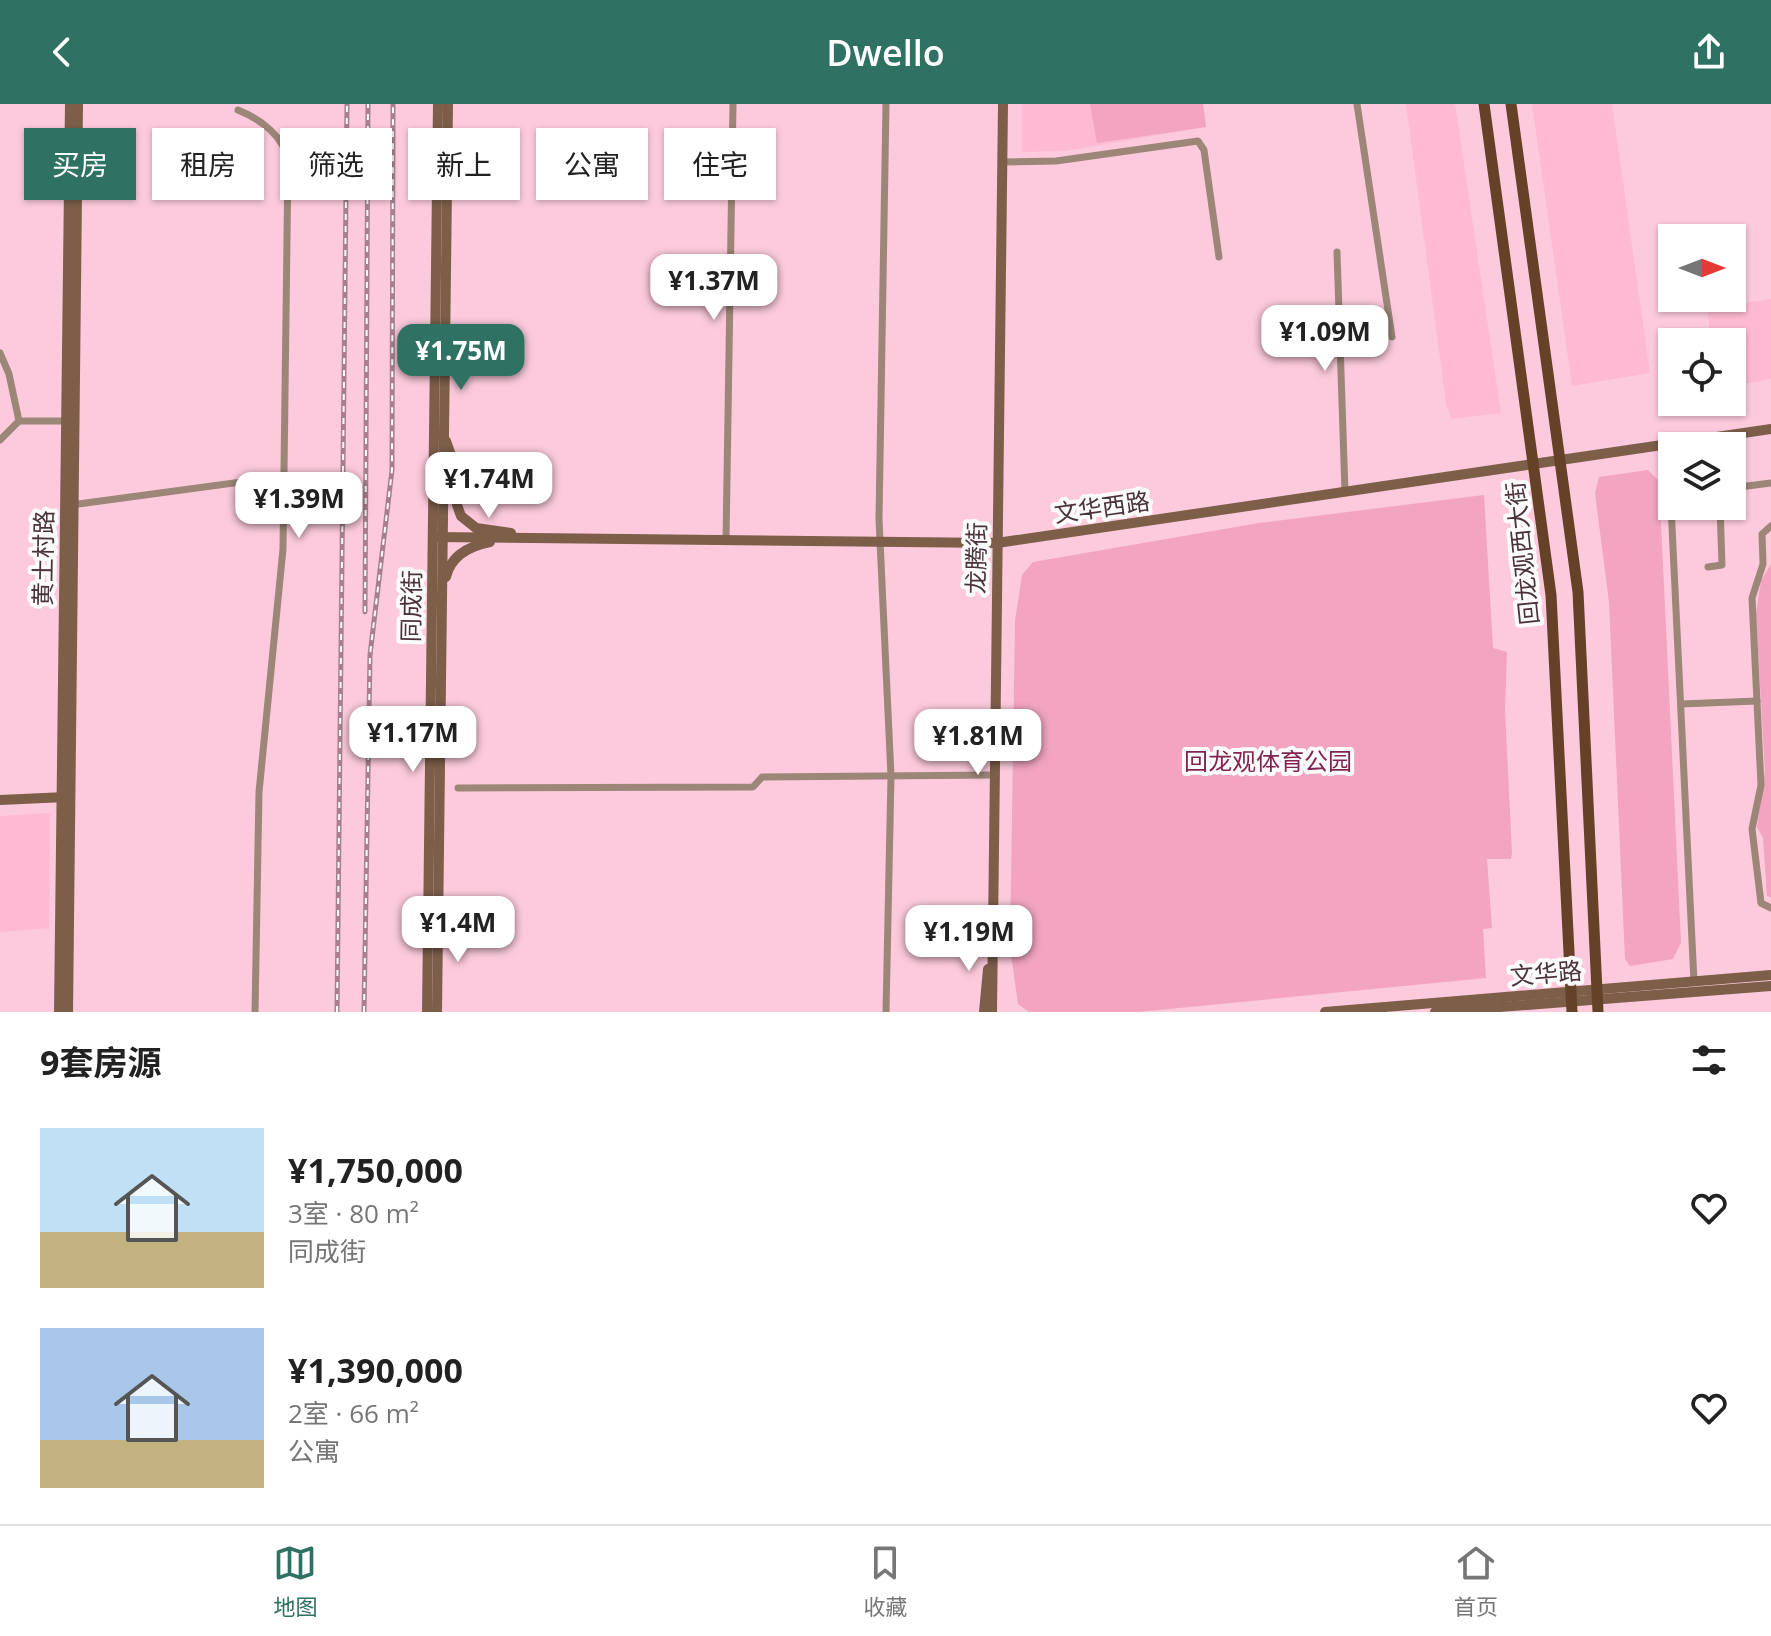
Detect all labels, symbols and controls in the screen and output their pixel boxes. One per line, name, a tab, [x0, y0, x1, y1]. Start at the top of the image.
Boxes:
text: Dwello	[826, 28, 945, 77]
icon: back	[40, 30, 84, 74]
icon: share	[1687, 30, 1731, 74]
chip: 买房	[24, 128, 136, 200]
chip: 租房	[152, 128, 264, 200]
chip: 筛选	[280, 128, 392, 200]
chip: 新上	[408, 128, 520, 200]
chip: 公寓	[536, 128, 648, 200]
chip: 住宅	[664, 128, 776, 200]
north arrow	[1658, 224, 1746, 312]
map controls	[1658, 224, 1746, 520]
pin: ¥1.37M	[649, 254, 779, 322]
text: ¥1.37M	[668, 262, 760, 298]
pin: ¥1.09M	[1260, 305, 1390, 373]
text: ¥1.09M	[1279, 313, 1371, 349]
pin: ¥1.75M	[396, 324, 526, 392]
button: locate	[1658, 328, 1746, 416]
text: ¥1.75M	[415, 332, 507, 368]
button: layers	[1658, 432, 1746, 520]
pin: ¥1.74M	[424, 452, 554, 520]
text: ¥1.74M	[443, 460, 535, 496]
pin: ¥1.39M	[234, 472, 364, 540]
text: ¥1.39M	[253, 480, 345, 516]
street label: 回龙观西大街	[1498, 480, 1545, 626]
street label: 文华西路	[1052, 483, 1152, 530]
street label: 黄土村路	[25, 510, 60, 606]
street label: 龙腾街	[958, 522, 993, 594]
street label: 同成街	[393, 570, 428, 642]
pin: ¥1.17M	[348, 706, 478, 774]
pin: ¥1.81M	[913, 709, 1043, 777]
text: ¥1.17M	[367, 714, 459, 750]
text: ¥1.81M	[932, 717, 1024, 753]
park label: 回龙观体育公园	[1184, 744, 1352, 777]
pin: ¥1.4M	[402, 896, 514, 964]
text: ¥1.4M	[420, 904, 496, 940]
pin: ¥1.19M	[904, 905, 1034, 973]
text: ¥1.19M	[923, 913, 1015, 949]
street label: 文华路	[1509, 953, 1583, 992]
icon: filters	[1687, 1038, 1731, 1082]
text: 9套房源	[40, 1039, 161, 1085]
text: ¥1,750,000	[288, 1147, 463, 1193]
icon: home	[104, 1160, 200, 1256]
icon: heart	[1687, 1186, 1731, 1230]
text: 3室 · 80 m²	[288, 1195, 419, 1231]
text: 同成街	[288, 1233, 366, 1269]
text: ¥1,390,000	[288, 1347, 463, 1393]
icon: home	[104, 1360, 200, 1456]
icon: heart	[1687, 1386, 1731, 1430]
text: 2室 · 66 m²	[288, 1395, 419, 1431]
text: 公寓	[288, 1433, 340, 1469]
tab: 地图	[273, 1541, 317, 1621]
tab: 收藏	[863, 1541, 908, 1621]
tab: 首页	[1454, 1541, 1498, 1621]

